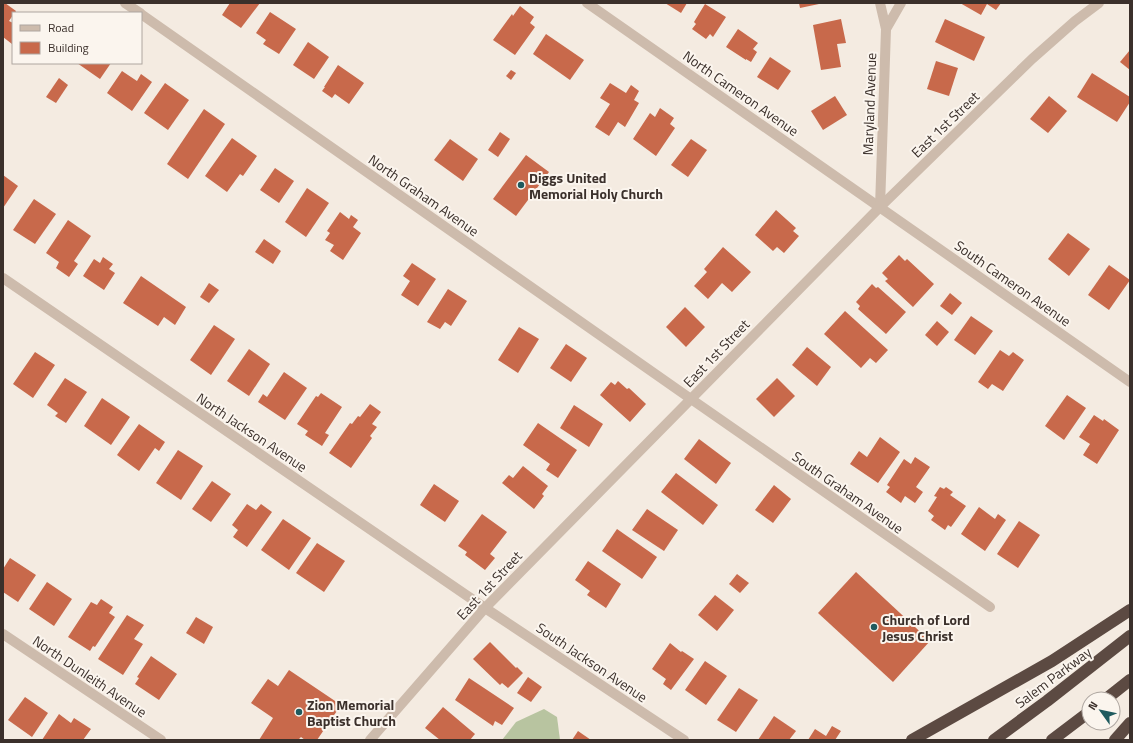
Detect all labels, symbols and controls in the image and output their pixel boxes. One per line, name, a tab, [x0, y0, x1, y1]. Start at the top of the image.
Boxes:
legend	[12, 12, 142, 64]
text: Road	[48, 18, 74, 37]
text: Building	[48, 38, 89, 57]
street label: North Cameron Avenue	[679, 45, 803, 141]
street label: Maryland Avenue	[857, 52, 881, 156]
street label: East 1st Street	[906, 86, 984, 162]
street label: North Graham Avenue	[364, 149, 484, 241]
place label: Diggs United Memorial Holy Church	[529, 167, 663, 204]
marker: Diggs United Memorial Holy Church	[516, 180, 526, 190]
street label: South Cameron Avenue	[951, 235, 1075, 331]
street label: East 1st Street	[678, 314, 754, 392]
street label: North Jackson Avenue	[193, 387, 311, 477]
street label: South Graham Avenue	[788, 446, 908, 538]
street label: East 1st Street	[451, 546, 527, 624]
place label: Church of Lord Jesus Christ	[882, 609, 970, 646]
street label: South Jackson Avenue	[532, 617, 652, 707]
marker: Church of Lord Jesus Christ	[869, 622, 879, 632]
street label: North Dunleith Avenue	[29, 630, 151, 722]
street label: Salem Parkway	[1010, 641, 1096, 713]
north arrow	[1081, 691, 1121, 731]
place label: Zion Memorial Baptist Church	[307, 694, 396, 731]
text: N	[1084, 698, 1101, 713]
marker: Zion Memorial Baptist Church	[294, 707, 304, 717]

